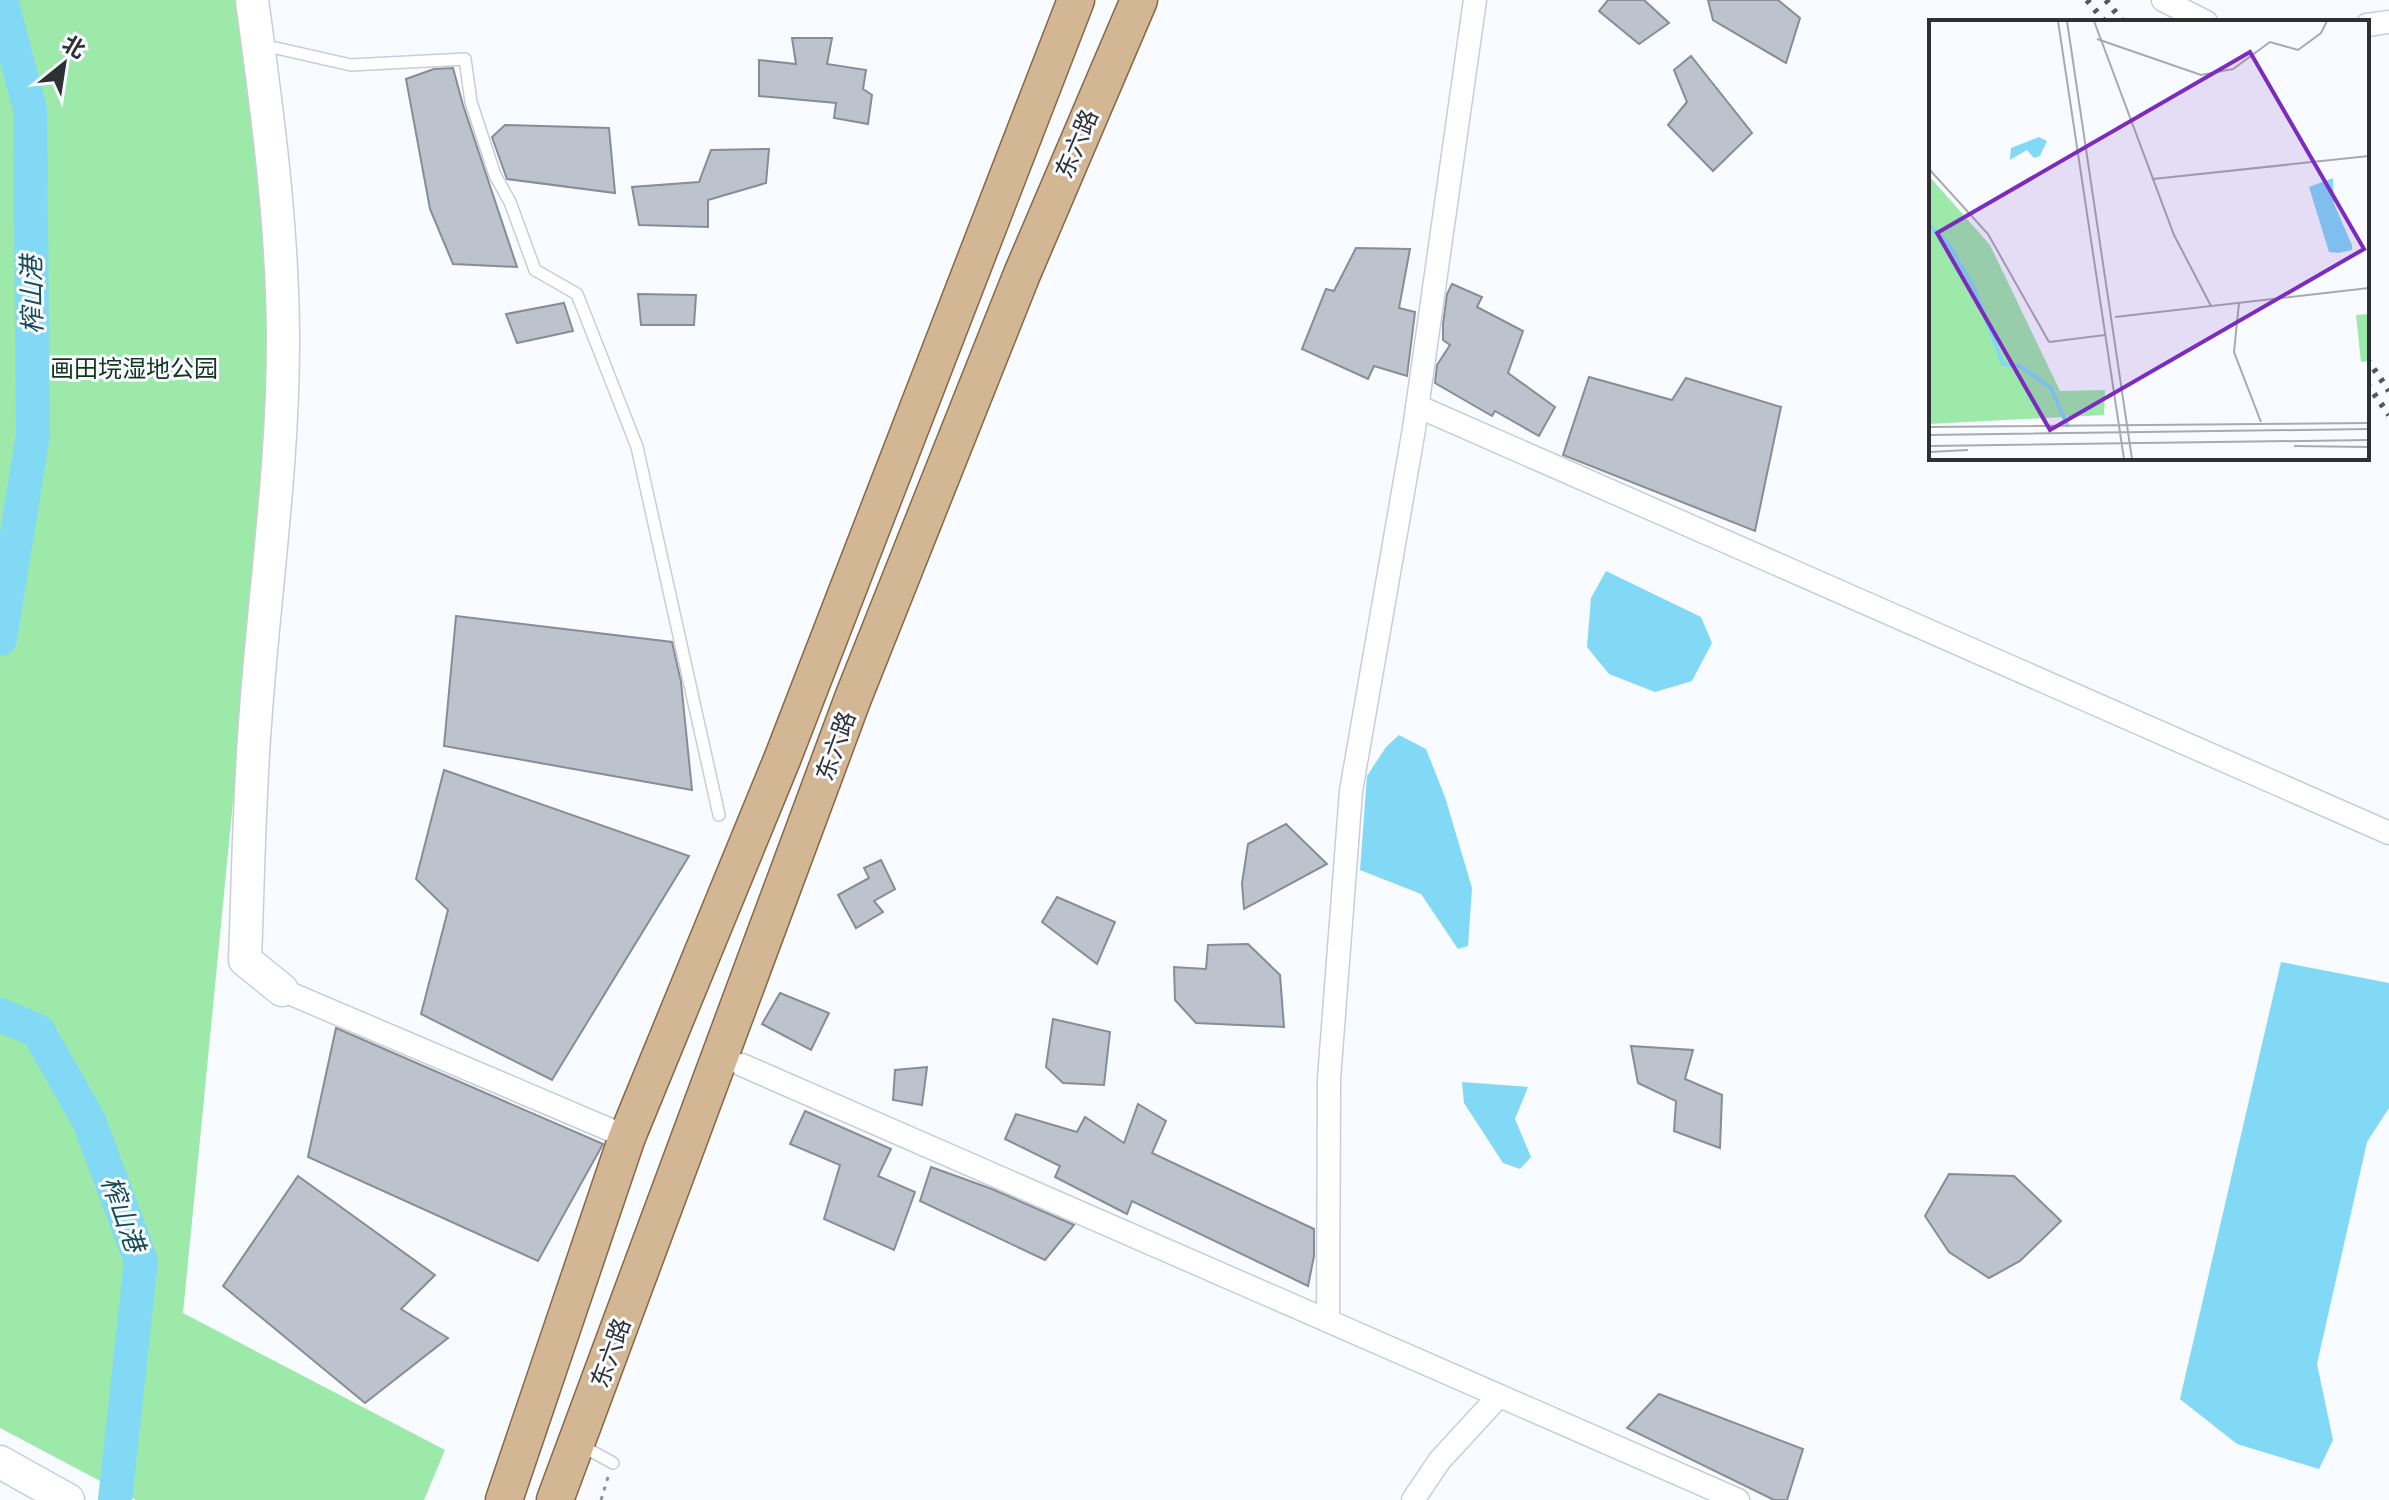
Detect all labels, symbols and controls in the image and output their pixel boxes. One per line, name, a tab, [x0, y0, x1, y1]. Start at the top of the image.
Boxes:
inset map	[1929, 20, 2369, 460]
north arrow	[24, 24, 104, 104]
text: 北	[57, 29, 91, 64]
street label: 东六路	[1048, 105, 1104, 183]
water label: 榨山港	[14, 252, 49, 334]
park label: 画田垸湿地公园	[50, 353, 218, 383]
street label: 东六路	[809, 707, 861, 785]
water label: 榨山港	[95, 1172, 154, 1260]
street label: 东六路	[584, 1314, 636, 1392]

